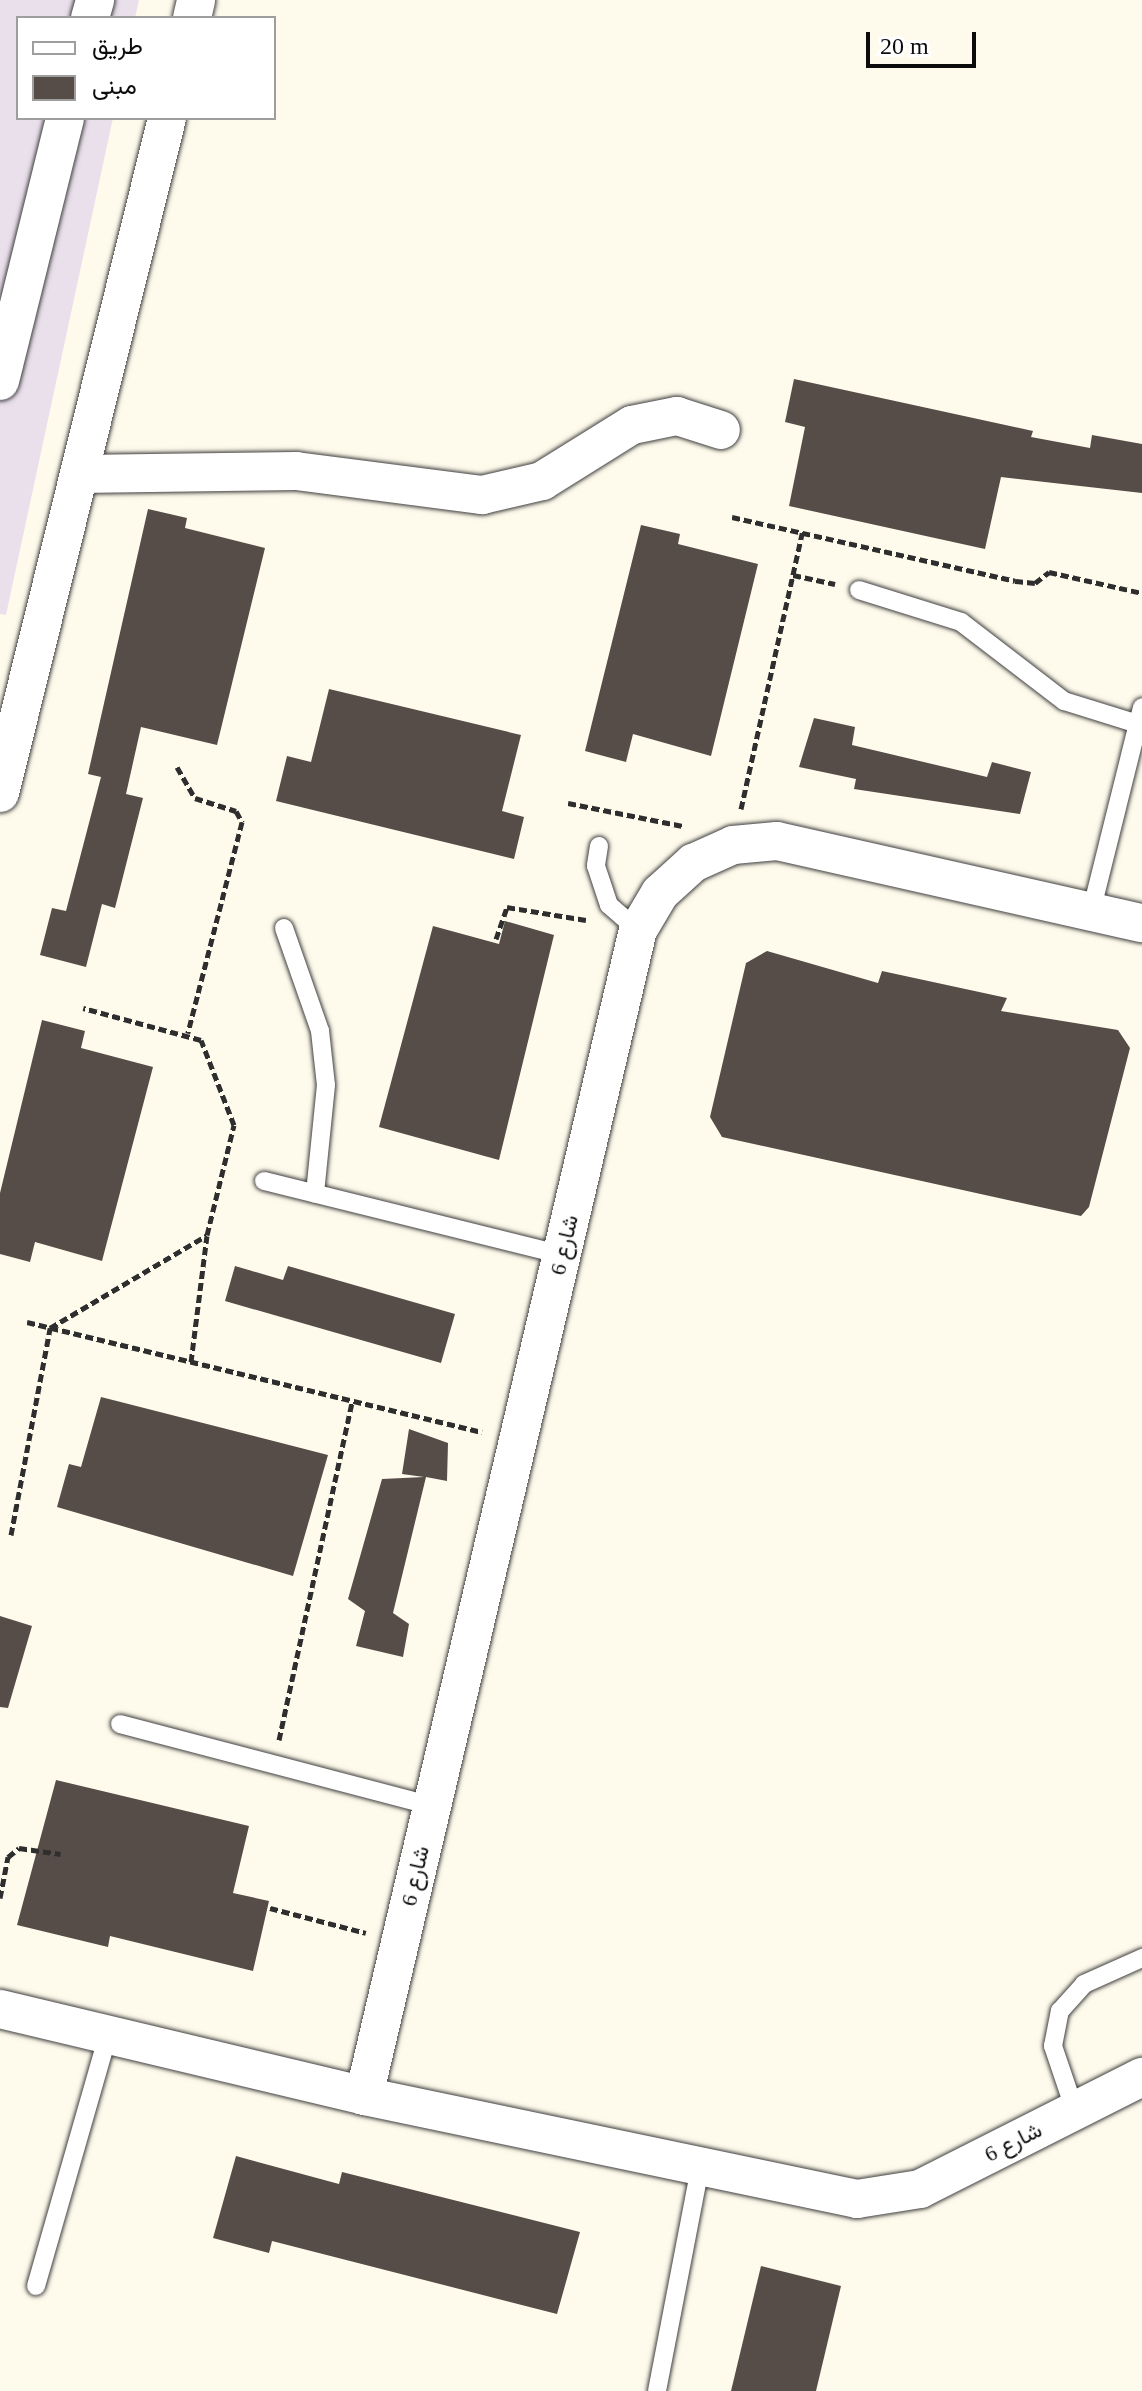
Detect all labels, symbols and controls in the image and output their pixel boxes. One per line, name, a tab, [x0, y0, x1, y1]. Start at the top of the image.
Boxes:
legend	[16, 16, 276, 120]
scale bar	[870, 16, 980, 66]
text: طريق	[92, 33, 143, 59]
text: 20 m	[880, 33, 929, 59]
text: مبنى	[92, 73, 137, 99]
street label: شارع 6	[544, 1212, 584, 1278]
street label: شارع 6	[395, 1843, 435, 1909]
street label: شارع 6	[980, 2116, 1046, 2168]

